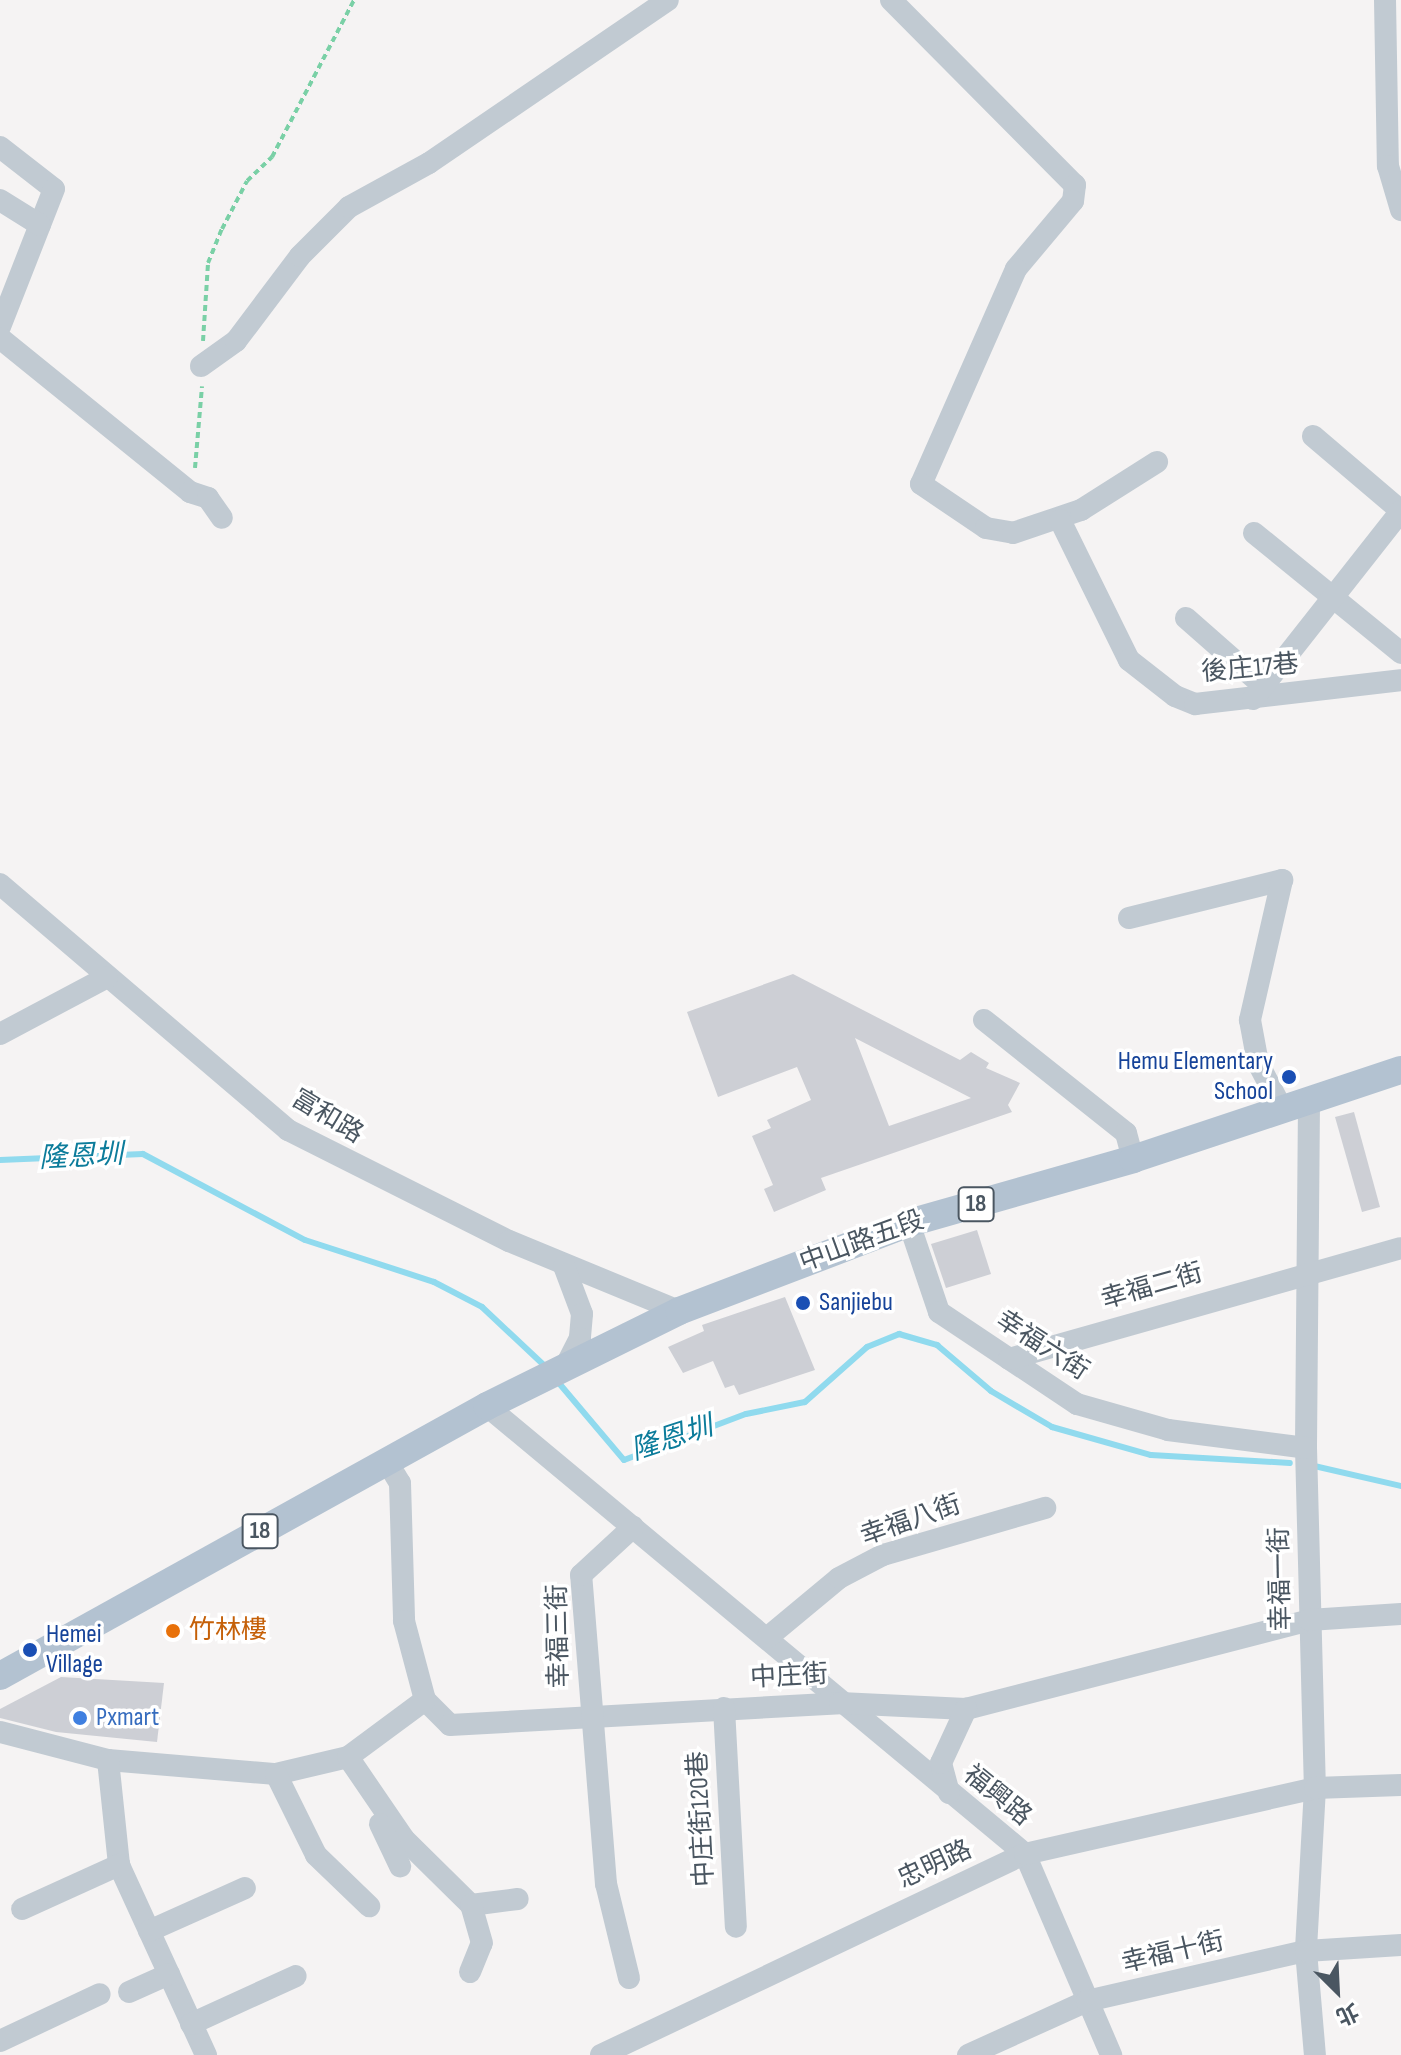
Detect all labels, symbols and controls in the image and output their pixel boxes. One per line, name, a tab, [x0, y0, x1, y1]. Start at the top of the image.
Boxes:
street label: 後庄17巷	[1200, 649, 1300, 689]
place label: Hemu Elementary School	[1118, 1046, 1273, 1108]
marker: Hemu Elementary School	[1280, 1068, 1298, 1086]
street label: 富和路	[286, 1084, 368, 1150]
water label: 隆恩圳	[38, 1138, 124, 1176]
road number: 18	[956, 1184, 996, 1224]
street label: 中山路五段	[796, 1205, 928, 1279]
street label: 幸福二街	[1098, 1258, 1206, 1316]
place label: Sanjiebu	[819, 1287, 893, 1319]
marker: Sanjiebu	[794, 1294, 812, 1312]
street label: 幸福六街	[990, 1305, 1094, 1387]
water label: 隆恩圳	[627, 1410, 717, 1468]
street label: 幸福八街	[857, 1489, 965, 1553]
road number: 18	[240, 1511, 280, 1551]
street label: 幸福一街	[1264, 1527, 1298, 1631]
street label: 幸福三街	[542, 1584, 576, 1688]
place label: 竹林樓	[189, 1615, 267, 1647]
place label: Hemei Village	[46, 1619, 103, 1680]
marker: 竹林樓	[164, 1622, 182, 1640]
marker: Hemei Village	[21, 1641, 39, 1659]
street label: 中庄街	[749, 1659, 829, 1695]
place label: Pxmart	[96, 1702, 159, 1734]
marker: Pxmart	[71, 1709, 89, 1727]
street label: 中庄街120巷	[683, 1750, 721, 1888]
street label: 福興路	[957, 1759, 1037, 1833]
street label: 忠明路	[893, 1834, 977, 1896]
street label: 幸福十街	[1119, 1926, 1227, 1980]
north arrow	[1297, 1951, 1377, 2031]
text: 北	[1331, 1997, 1363, 2030]

